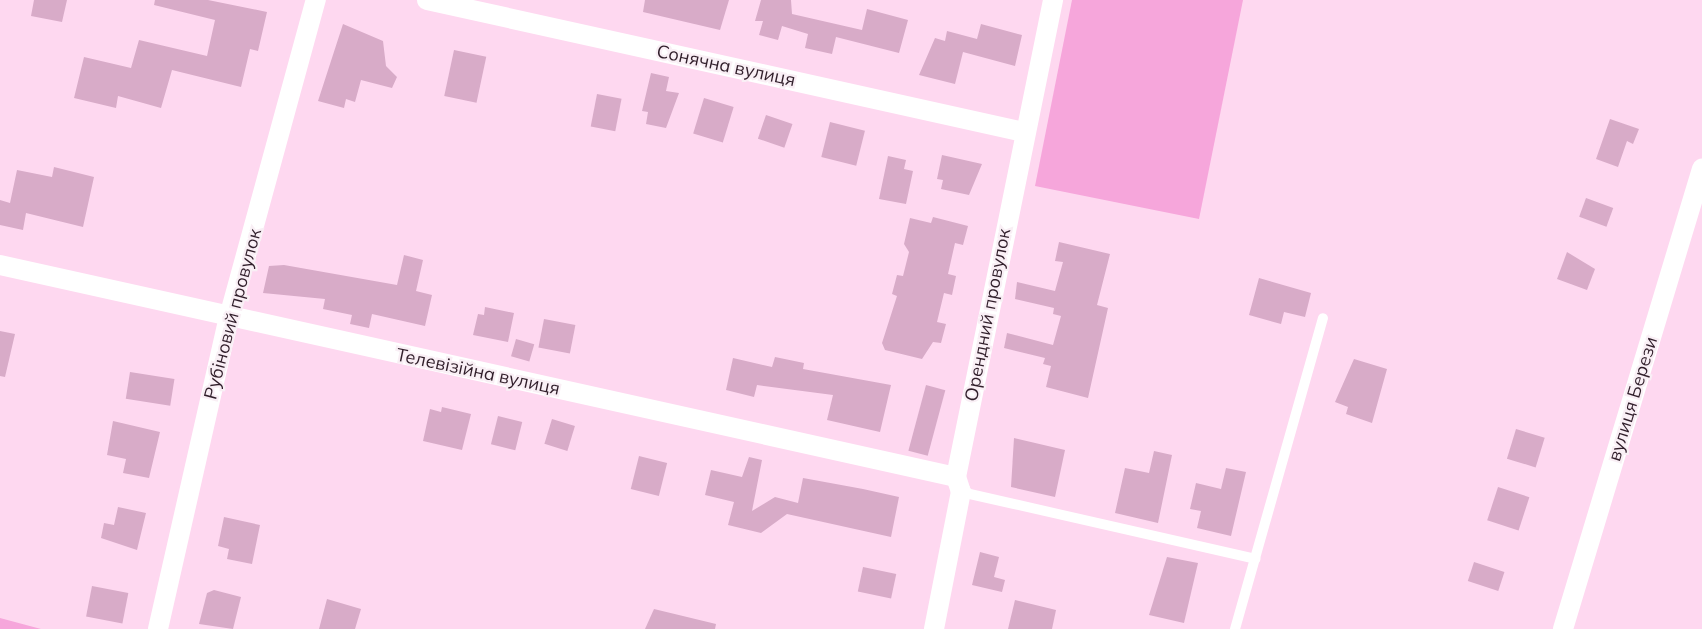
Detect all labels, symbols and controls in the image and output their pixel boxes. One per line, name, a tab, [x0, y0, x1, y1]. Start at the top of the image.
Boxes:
street label: Сонячна вулиця	[655, 41, 797, 91]
street label: Рубіновий провулок	[200, 226, 266, 402]
street label: Орендний провулок	[961, 227, 1015, 403]
street label: вулиця Берези	[1604, 334, 1662, 464]
street label: Телевізійна вулиця	[394, 344, 562, 400]

